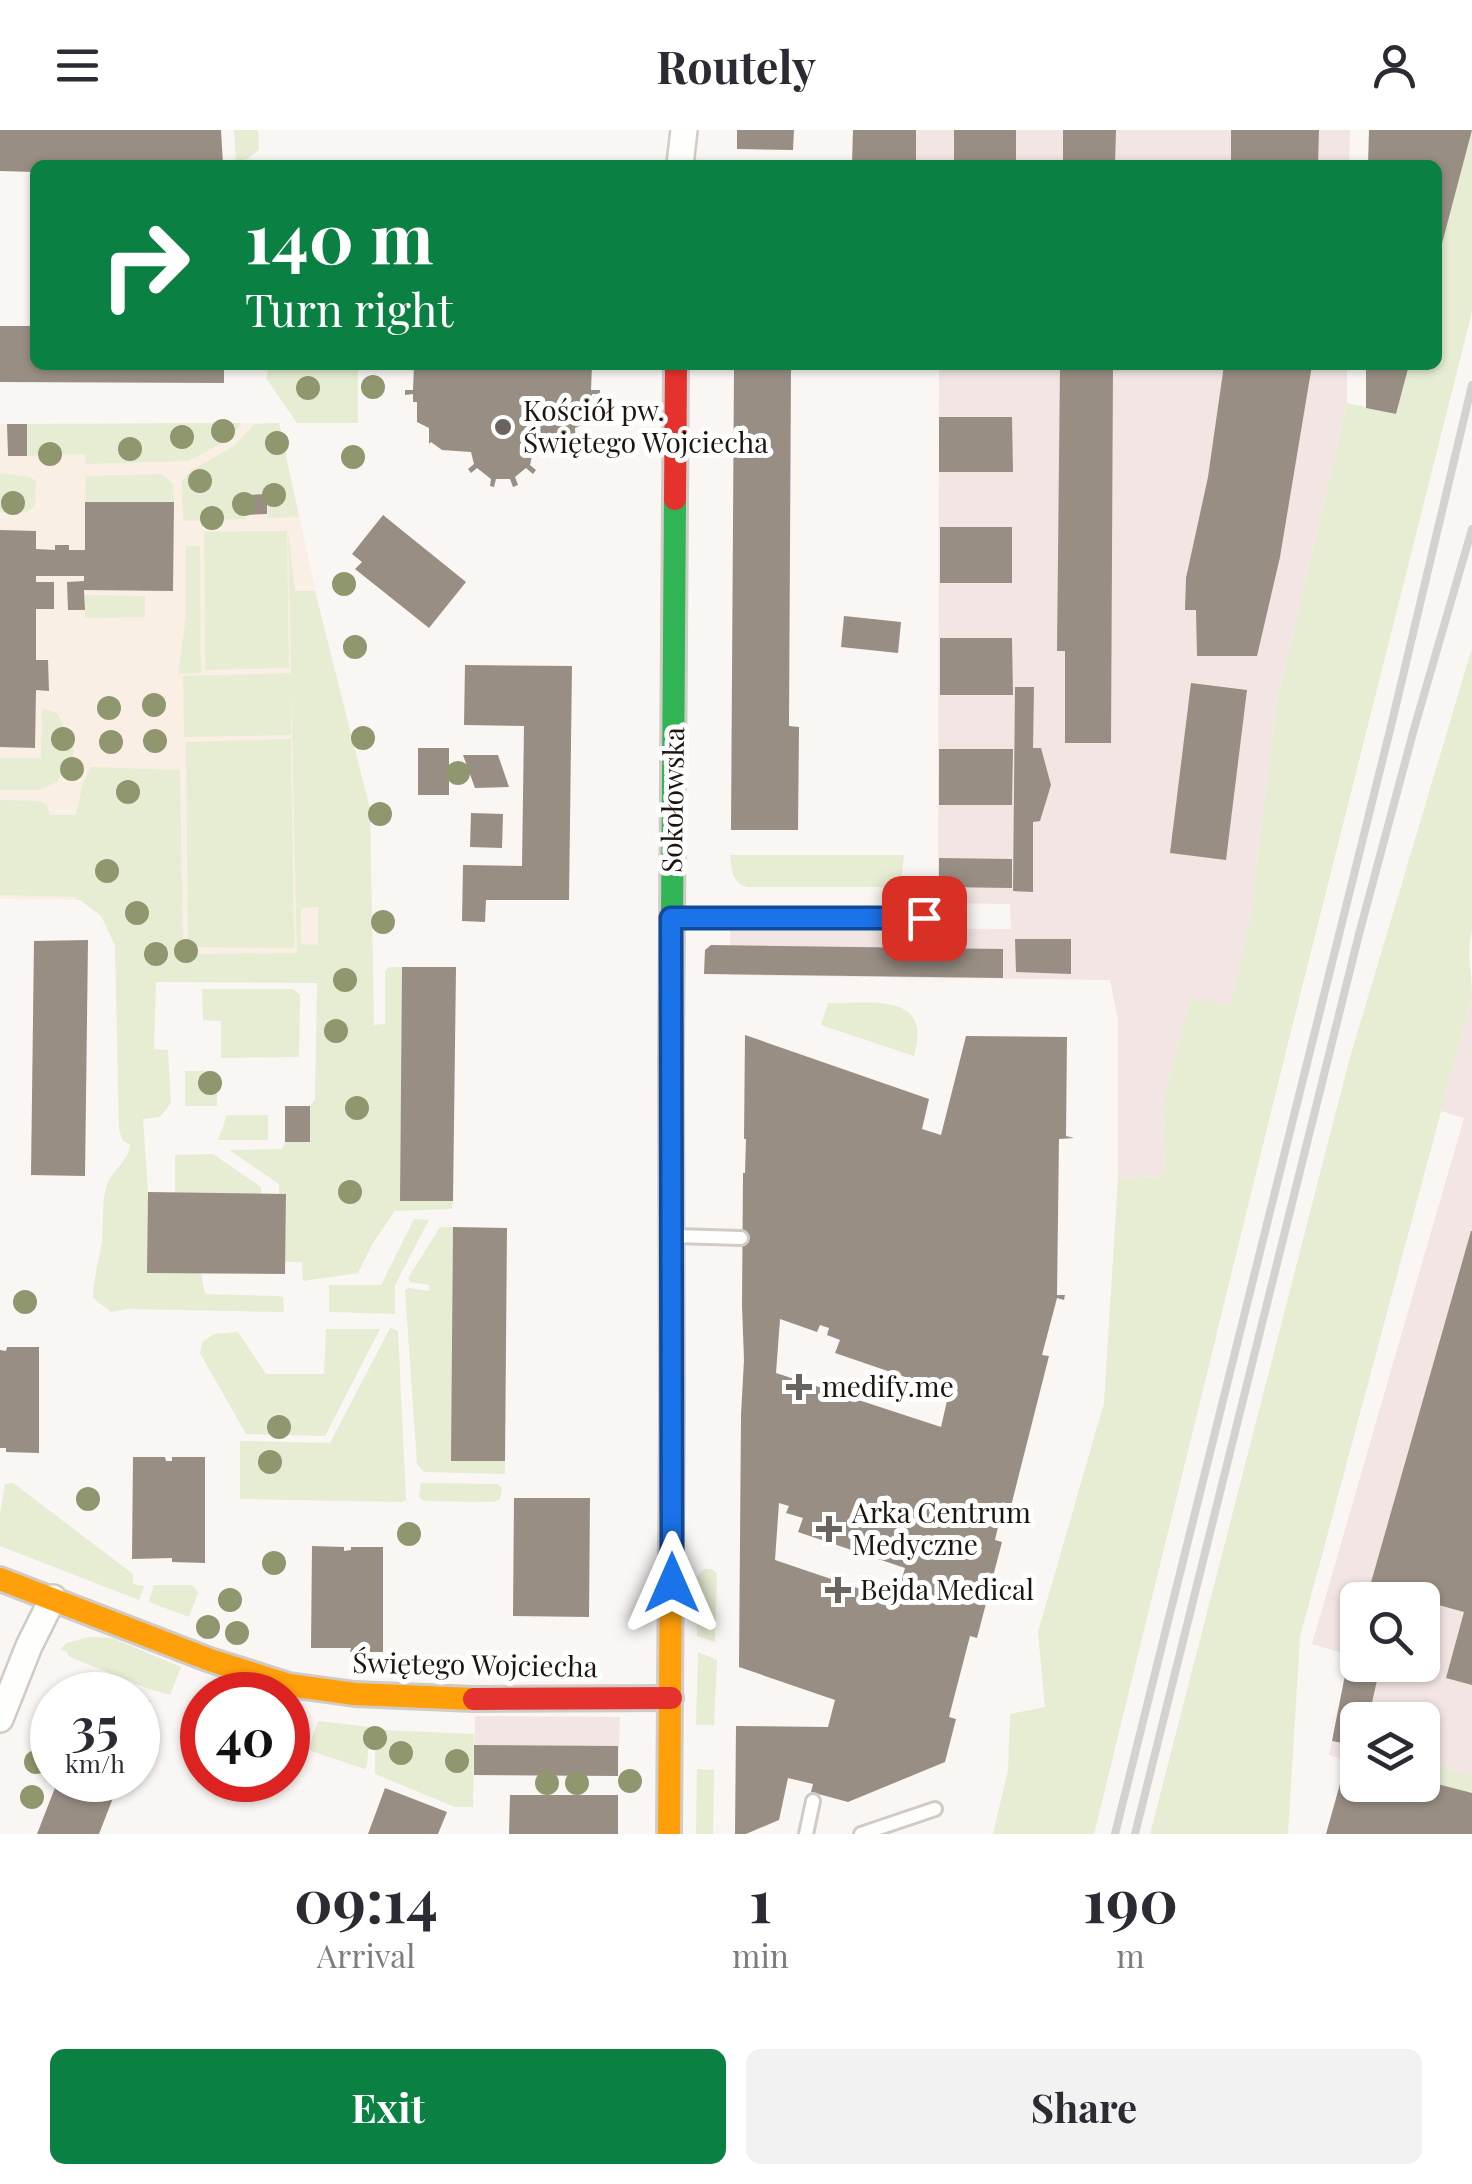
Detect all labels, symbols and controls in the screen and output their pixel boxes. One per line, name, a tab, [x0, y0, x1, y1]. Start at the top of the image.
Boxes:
text: Routely	[656, 35, 816, 95]
icon: menu	[50, 38, 105, 93]
icon: person	[1367, 38, 1422, 93]
text: 140 m	[245, 188, 434, 282]
icon: right	[80, 200, 210, 330]
text: Turn right	[245, 278, 453, 338]
place label: Kościół pw. Świętego Wojciecha	[523, 391, 768, 460]
marker: Kościół pw. Świętego Wojciecha	[492, 416, 514, 438]
street label: Sokołowska	[652, 727, 691, 873]
pin	[882, 876, 967, 961]
icon: arrive	[897, 891, 952, 946]
place label: medify.me	[822, 1367, 954, 1404]
marker: medify.me	[786, 1374, 812, 1400]
place label: Arka Centrum Medyczne	[851, 1493, 1031, 1562]
marker: Arka Centrum Medyczne	[816, 1516, 842, 1542]
position arrow	[620, 1531, 724, 1635]
place label: Bejda Medical	[860, 1570, 1034, 1607]
marker: Bejda Medical	[825, 1577, 851, 1603]
map controls	[1340, 1582, 1440, 1802]
button: search	[1340, 1582, 1440, 1682]
street label: Świętego Wojciecha	[352, 1643, 598, 1684]
speed limit sign: 40	[180, 1672, 310, 1802]
text: 35	[71, 1691, 119, 1758]
button: layers	[1340, 1702, 1440, 1802]
text: km/h	[65, 1746, 125, 1779]
text: 09:14	[294, 1858, 438, 1938]
text: 1	[749, 1858, 772, 1938]
text: 190	[1083, 1858, 1178, 1938]
text: Arrival	[317, 1933, 415, 1976]
text: min	[732, 1933, 789, 1976]
text: m	[1116, 1933, 1145, 1976]
button: Exit	[50, 2049, 726, 2164]
button: Share	[746, 2049, 1422, 2164]

